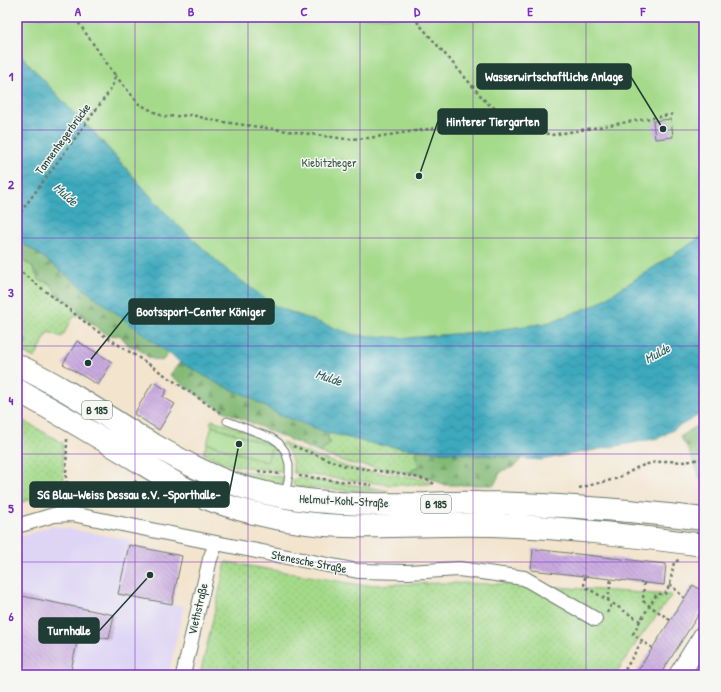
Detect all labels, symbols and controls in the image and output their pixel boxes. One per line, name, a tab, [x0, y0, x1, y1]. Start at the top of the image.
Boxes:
text: A	[75, 2, 82, 20]
text: B	[188, 2, 195, 20]
text: C	[300, 2, 308, 20]
text: D	[414, 2, 421, 20]
text: E	[527, 2, 533, 20]
text: F	[640, 2, 647, 20]
callout: Wasserwirtschaftliche Anlage	[477, 64, 631, 89]
text: 1	[9, 67, 14, 85]
text: Wasserwirtschaftliche Anlage	[485, 67, 624, 86]
street label: Tannenhegerbrücke	[31, 99, 94, 178]
callout: Hinterer Tiergarten	[438, 109, 547, 134]
text: Hinterer Tiergarten	[446, 112, 540, 131]
park label: Kiebitzheger	[301, 154, 357, 171]
text: 2	[8, 175, 15, 193]
water label: Mulde	[50, 178, 83, 210]
text: 3	[8, 283, 14, 301]
callout: Bootssport-Center Königer	[129, 299, 274, 324]
text: Bootssport-Center Königer	[136, 302, 267, 321]
water label: Mulde	[641, 338, 674, 367]
water label: Mulde	[313, 364, 345, 390]
text: 4	[9, 391, 14, 409]
road number: B 185	[82, 401, 112, 419]
callout: SG Blau-Weiss Dessau e.V. -Sporthalle-	[30, 482, 229, 507]
text: SG Blau-Weiss Dessau e.V. -Sporthalle-	[37, 485, 222, 504]
street label: Helmut-Kohl-Straße	[299, 490, 390, 511]
road number: B 185	[421, 495, 451, 513]
text: 5	[8, 499, 14, 517]
street label: Stenesche Straße	[270, 546, 349, 577]
street label: Viethstraße	[183, 581, 212, 636]
text: 6	[8, 607, 14, 625]
callout: Turnhalle	[39, 618, 99, 643]
text: Turnhalle	[46, 621, 92, 639]

